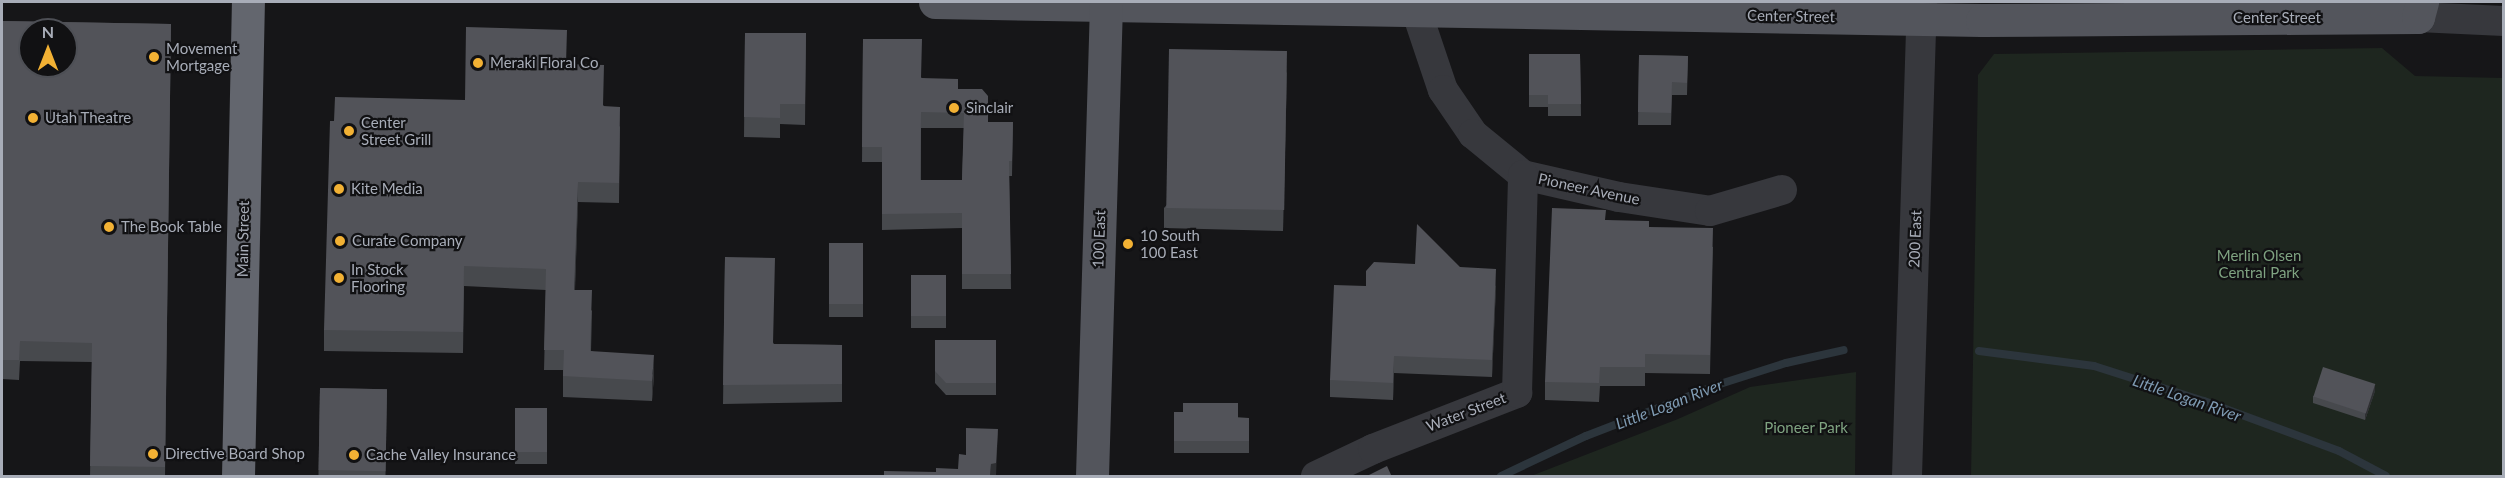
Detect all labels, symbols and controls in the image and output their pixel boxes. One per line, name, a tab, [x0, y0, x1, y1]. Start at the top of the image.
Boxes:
street label: Center Street	[1747, 6, 1835, 26]
street label: Center Street	[2233, 9, 2321, 27]
north arrow	[18, 18, 78, 78]
text: N	[42, 22, 54, 41]
place label: Movement Mortgage	[166, 39, 237, 74]
marker: Movement Mortgage	[147, 50, 161, 64]
place label: Meraki Floral Co	[490, 54, 598, 72]
marker: Meraki Floral Co	[471, 56, 485, 70]
place label: Sinclair	[966, 99, 1013, 117]
marker: Sinclair	[947, 101, 961, 115]
place label: Utah Theatre	[45, 109, 132, 127]
marker: Utah Theatre	[26, 111, 40, 125]
place label: Center Street Grill	[361, 113, 431, 148]
marker: Center Street Grill	[342, 124, 356, 138]
street label: Pioneer Avenue	[1536, 169, 1642, 209]
place label: Kite Media	[351, 180, 423, 198]
marker: Kite Media	[332, 182, 346, 196]
street label: Main Street	[233, 201, 253, 277]
street label: 100 East	[1089, 210, 1109, 268]
street label: 200 East	[1905, 210, 1925, 268]
place label: The Book Table	[121, 218, 222, 236]
marker: The Book Table	[102, 220, 116, 234]
place label: 10 South 100 East	[1140, 226, 1200, 261]
place label: Curate Company	[352, 232, 463, 250]
marker: Curate Company	[333, 234, 347, 248]
marker: 10 South 100 East	[1121, 237, 1135, 251]
park label: Merlin Olsen Central Park	[2217, 246, 2301, 281]
place label: In Stock Flooring	[351, 260, 405, 295]
marker: In Stock Flooring	[332, 271, 346, 285]
water label: Little Logan River	[2130, 370, 2244, 426]
water label: Little Logan River	[1613, 375, 1725, 433]
street label: Water Street	[1424, 389, 1508, 435]
park label: Pioneer Park	[1764, 419, 1848, 437]
place label: Directive Board Shop	[165, 445, 305, 463]
place label: Cache Valley Insurance	[366, 446, 517, 464]
marker: Directive Board Shop	[146, 447, 160, 461]
marker: Cache Valley Insurance	[347, 448, 361, 462]

